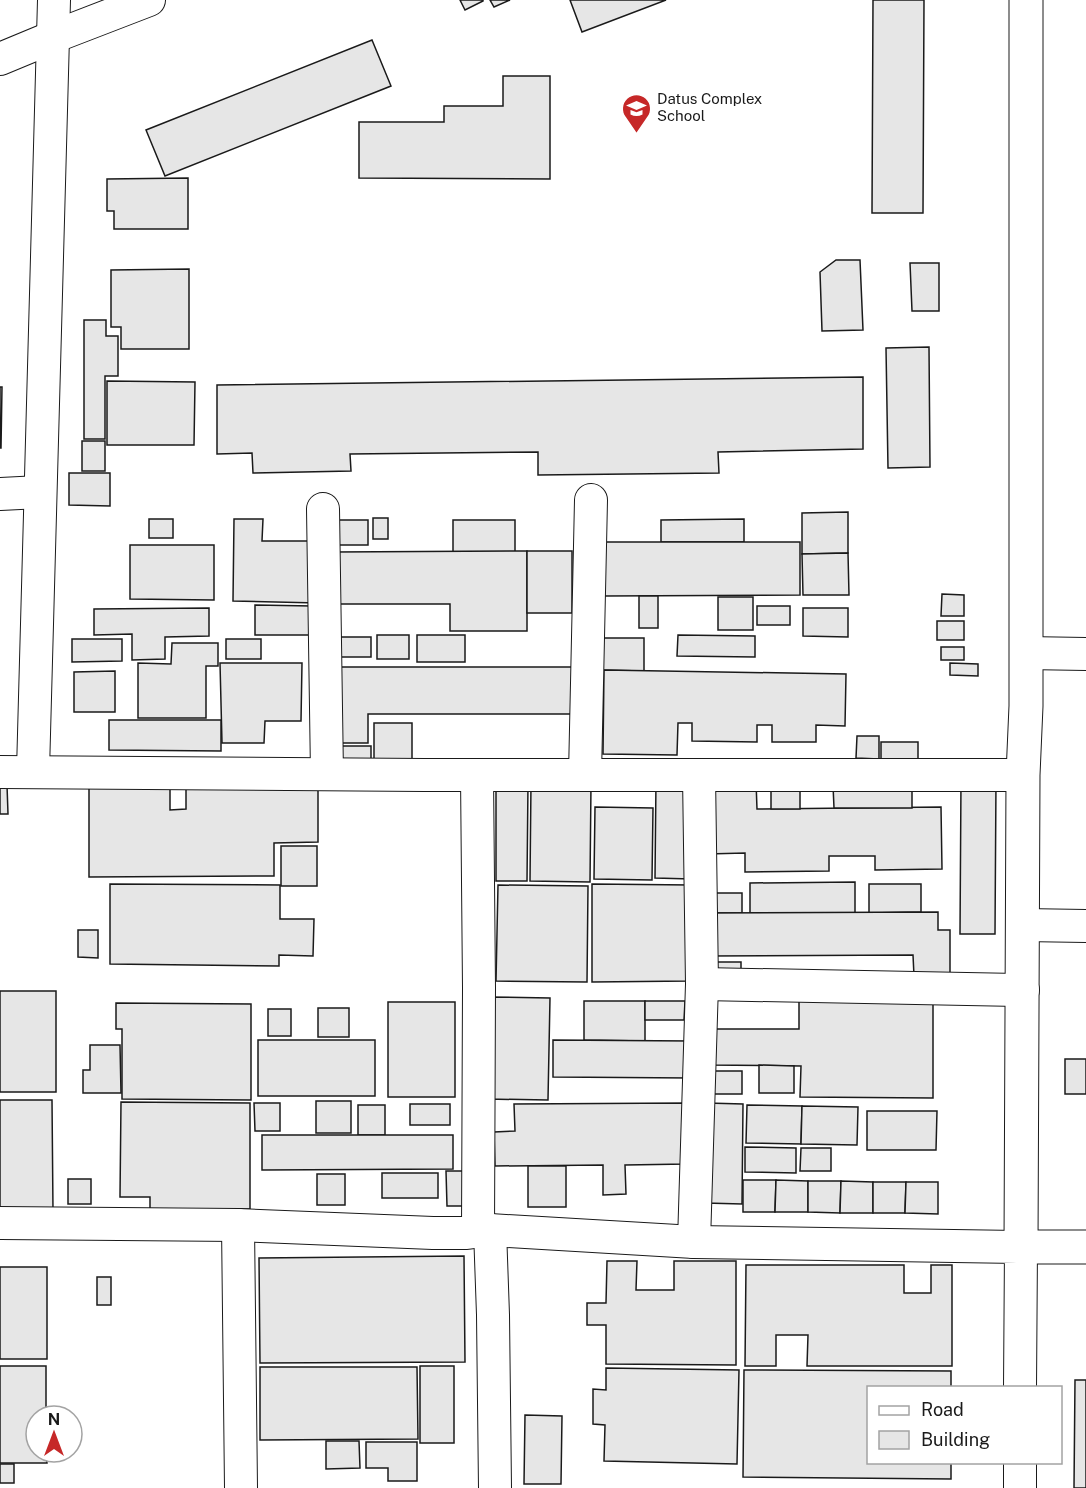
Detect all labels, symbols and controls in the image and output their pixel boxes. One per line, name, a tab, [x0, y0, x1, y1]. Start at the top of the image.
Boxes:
place label: Datus Complex School	[657, 90, 762, 124]
school or university icon: Datus Complex School	[620, 92, 652, 134]
legend	[867, 1386, 1062, 1464]
text: Road	[921, 1399, 964, 1420]
north arrow	[24, 1404, 84, 1464]
text: N	[48, 1410, 60, 1429]
text: Building	[921, 1429, 990, 1450]

